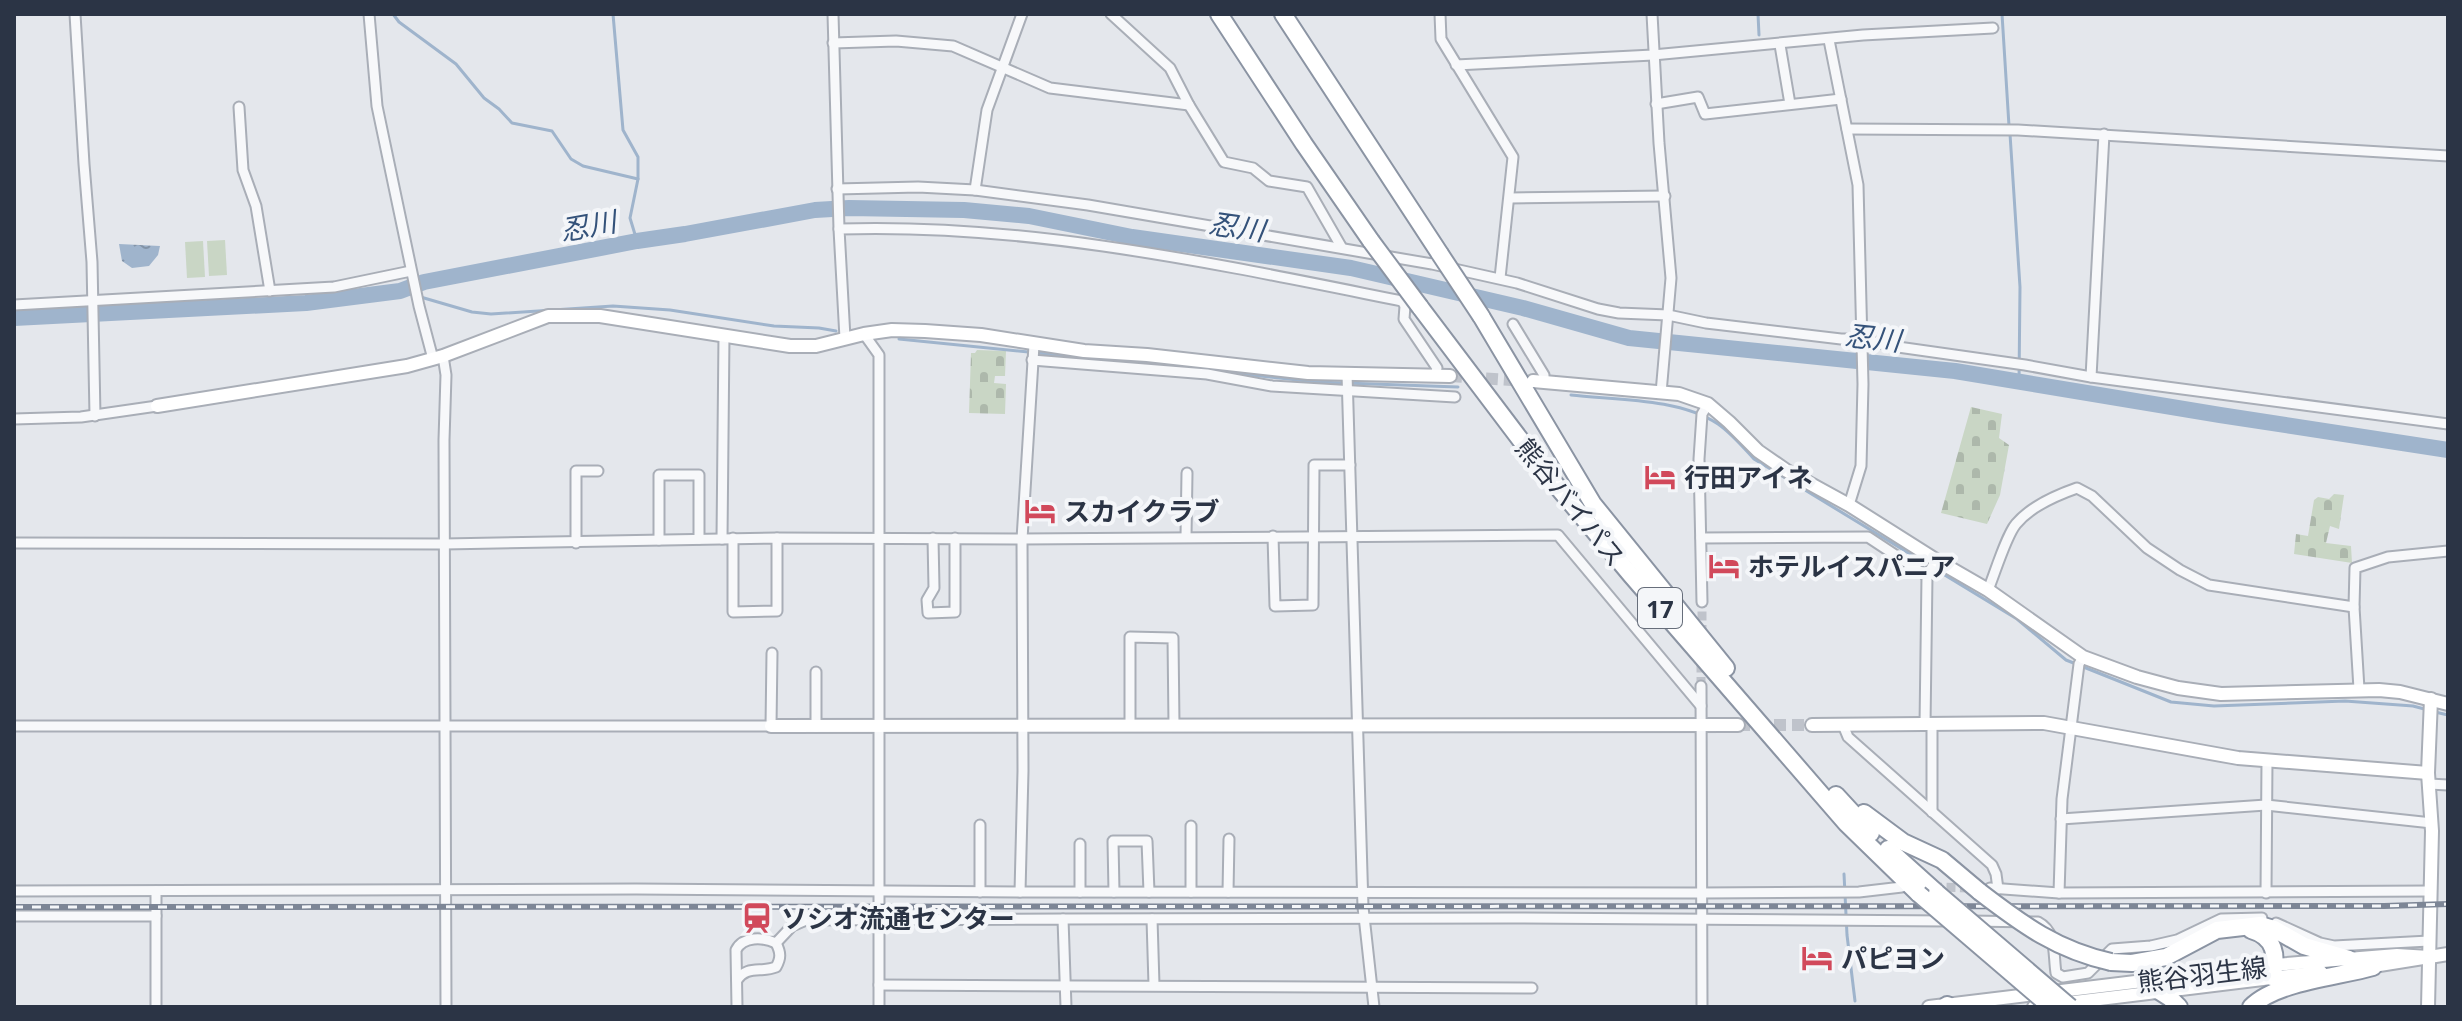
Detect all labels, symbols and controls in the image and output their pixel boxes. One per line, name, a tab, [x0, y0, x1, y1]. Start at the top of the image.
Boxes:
water label: 忍川	[557, 201, 622, 249]
water label: 忍川	[1207, 203, 1270, 249]
water label: 忍川	[1843, 315, 1906, 359]
street label: 熊谷バイパス	[1508, 430, 1634, 574]
place label: 行田アイネ	[1684, 459, 1813, 495]
hotel icon: 行田アイネ	[1643, 460, 1677, 494]
place label: スカイクラブ	[1064, 493, 1219, 529]
hotel icon: スカイクラブ	[1023, 494, 1057, 528]
place label: ホテルイスパニア	[1748, 548, 1955, 584]
hotel icon: ホテルイスパニア	[1707, 549, 1741, 583]
road number: 17	[1638, 588, 1682, 628]
place label: ソシオ流通センター	[781, 900, 1015, 936]
station icon: ソシオ流通センター	[740, 901, 774, 935]
place label: パピヨン	[1841, 940, 1945, 976]
hotel icon: パピヨン	[1800, 941, 1834, 975]
street label: 熊谷羽生線	[2135, 948, 2269, 1000]

